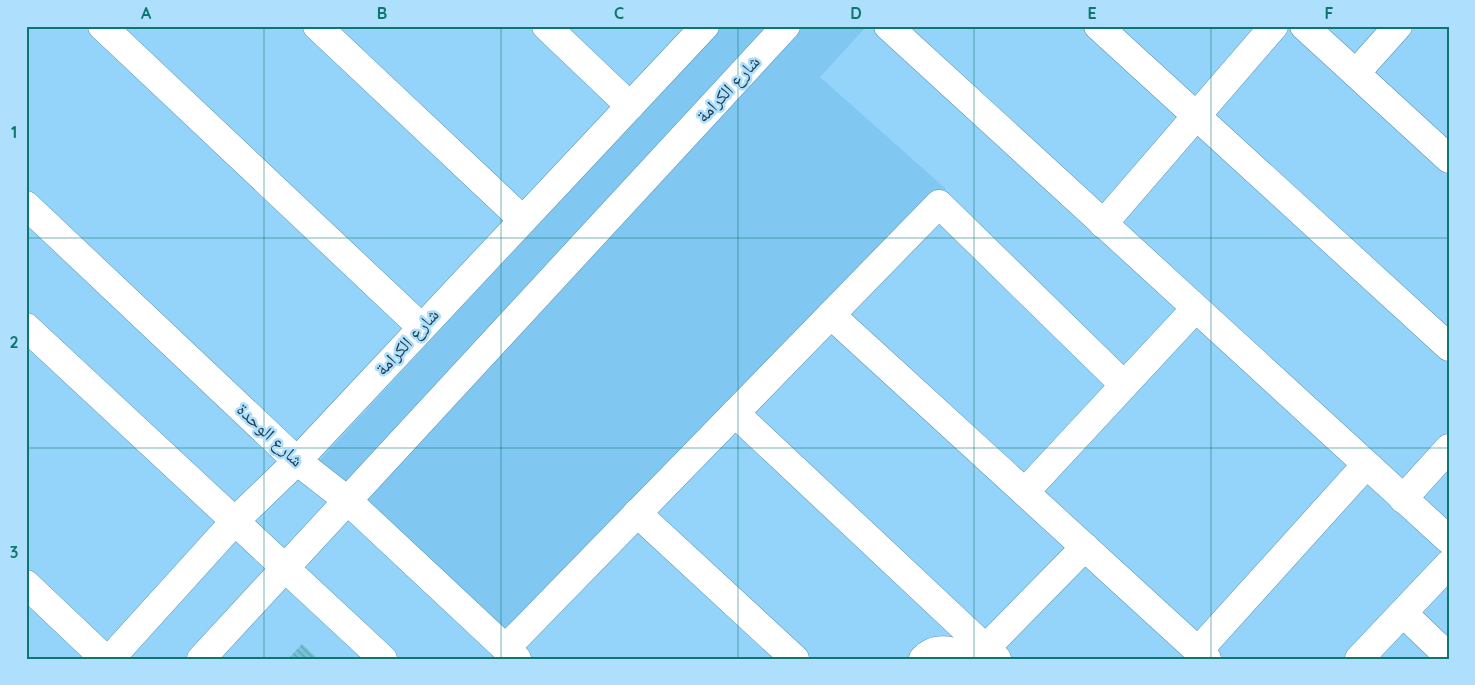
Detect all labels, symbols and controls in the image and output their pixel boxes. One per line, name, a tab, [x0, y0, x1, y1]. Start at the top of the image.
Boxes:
text: A	[141, 3, 152, 23]
text: B	[377, 3, 387, 23]
text: C	[614, 3, 624, 23]
text: D	[850, 3, 862, 23]
text: E	[1087, 3, 1097, 23]
text: F	[1325, 3, 1334, 23]
street label: شارع الكرامة	[691, 50, 764, 127]
text: 1	[11, 122, 17, 142]
street label: شارع الكرامة	[370, 303, 443, 380]
text: 2	[9, 332, 19, 352]
street label: شارع الوحدة	[232, 398, 309, 471]
text: 3	[10, 542, 18, 562]

